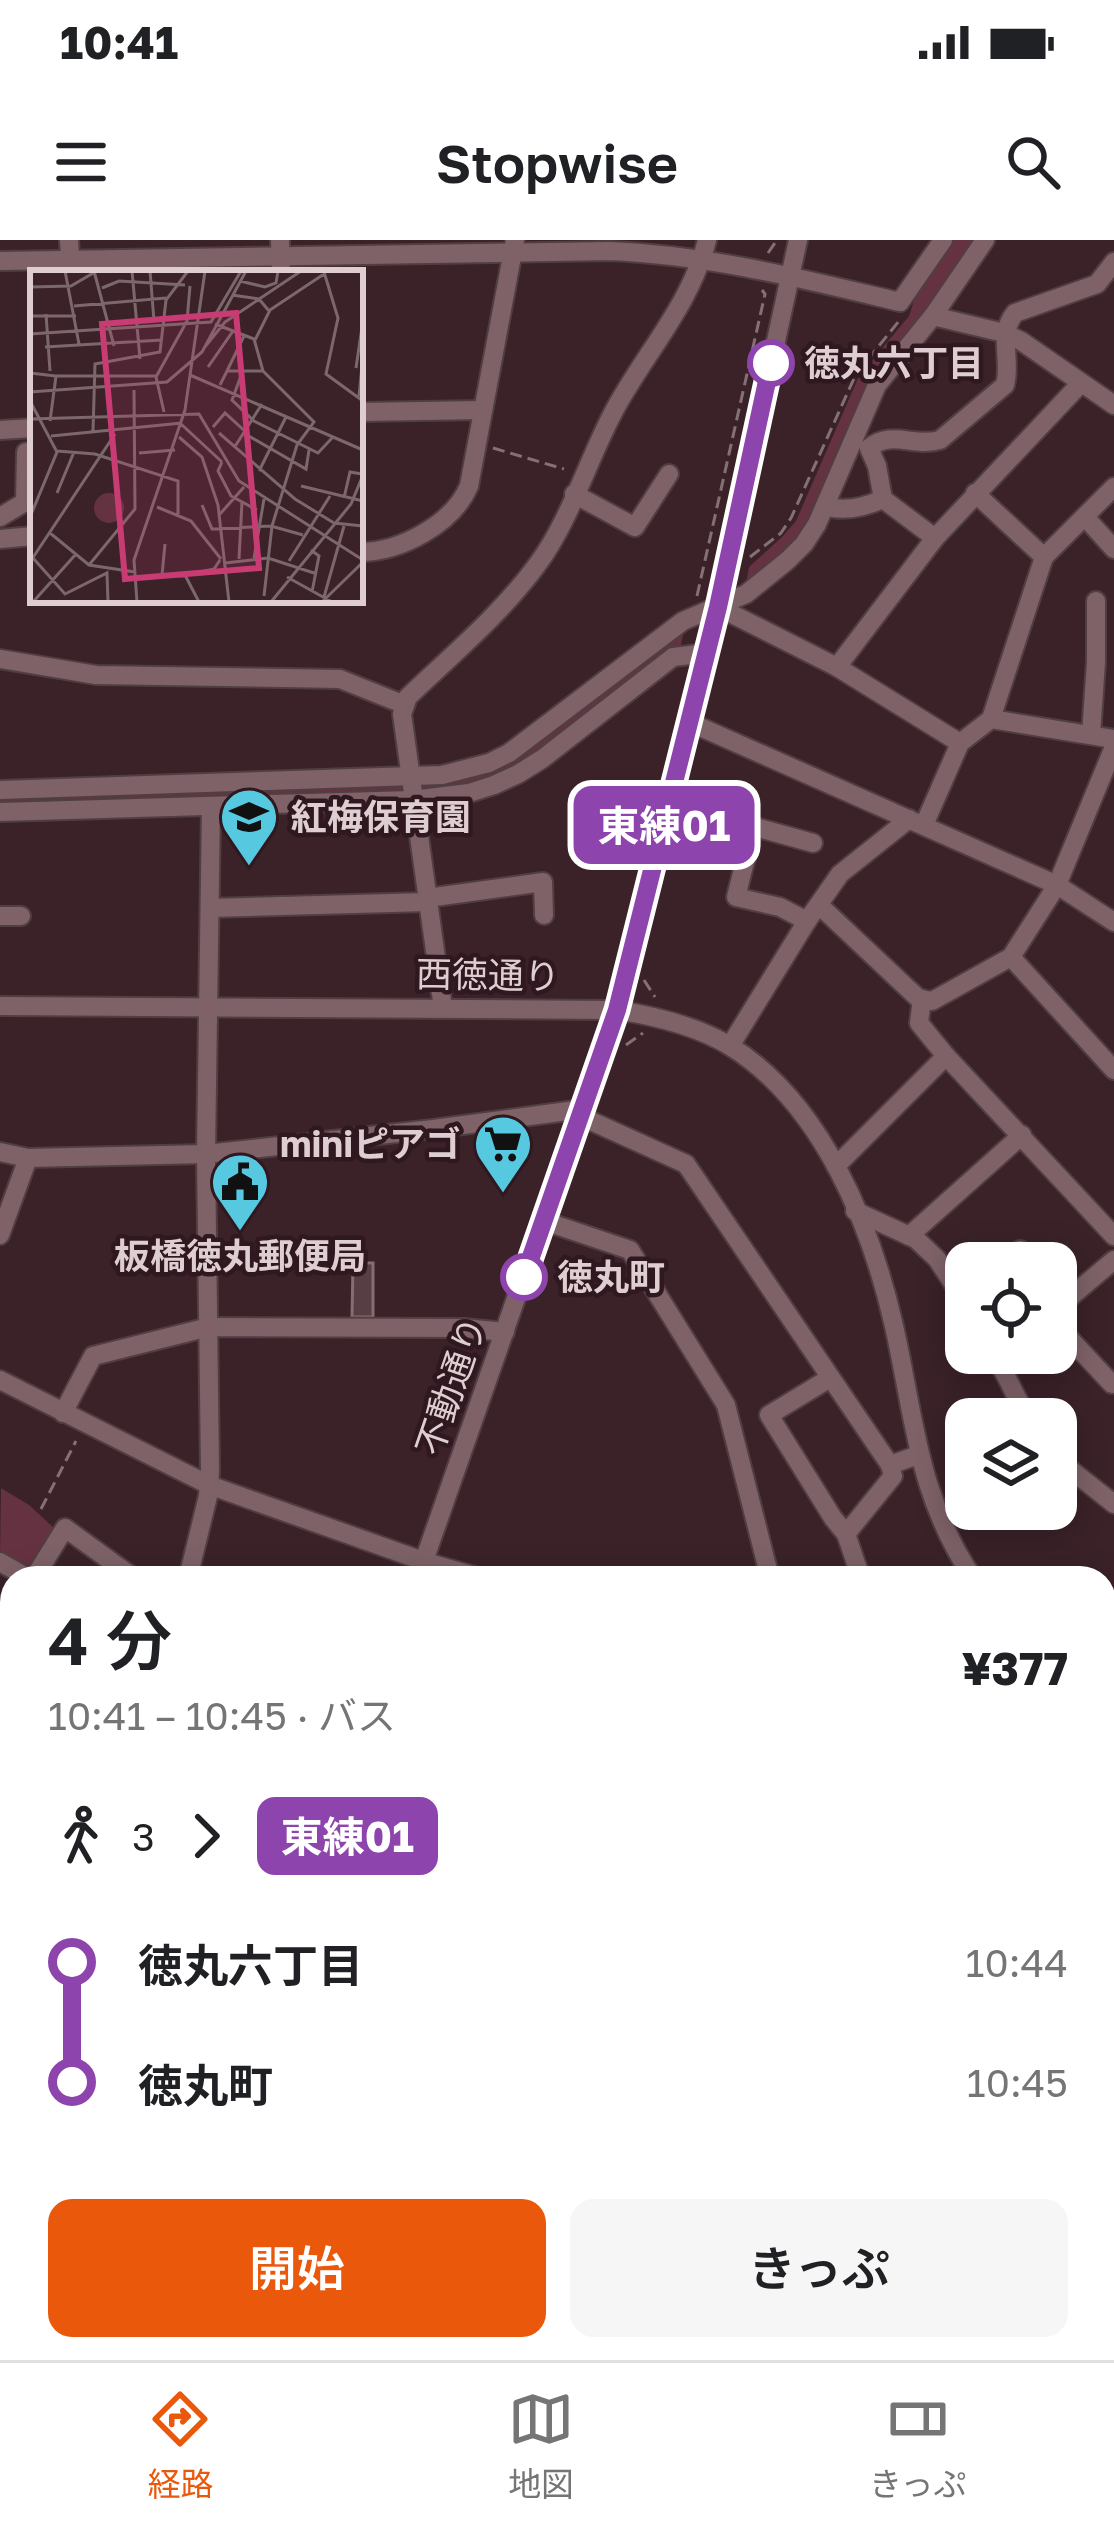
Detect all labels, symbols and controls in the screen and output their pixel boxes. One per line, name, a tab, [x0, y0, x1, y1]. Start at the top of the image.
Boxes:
text: 10:41	[60, 15, 178, 69]
icon: menu	[48, 129, 114, 195]
icon: search	[1000, 129, 1066, 195]
text: Stopwise	[436, 130, 678, 195]
inset map	[30, 270, 363, 603]
marker: 徳丸六丁目	[749, 341, 793, 385]
place label: 徳丸六丁目	[804, 341, 984, 384]
school or university icon: 紅梅保育園	[218, 786, 280, 868]
line badge: 東練01	[580, 786, 748, 864]
place label: 紅梅保育園	[291, 795, 471, 838]
text: 東練01	[598, 800, 730, 850]
street label: 西徳通り	[416, 952, 560, 997]
supermarket icon: miniピアゴ	[472, 1113, 534, 1195]
place label: miniピアゴ	[280, 1122, 461, 1165]
public building icon: 板橋徳丸郵便局	[209, 1151, 271, 1233]
place label: 板橋徳丸郵便局	[114, 1234, 366, 1277]
map controls	[945, 1242, 1077, 1530]
button: locate	[945, 1242, 1077, 1374]
marker: 徳丸町	[502, 1255, 546, 1299]
place label: 徳丸町	[557, 1255, 665, 1298]
street label: 不動通り	[407, 1311, 494, 1461]
button: layers	[945, 1398, 1077, 1530]
text: 4 分	[48, 1600, 172, 1680]
text: ¥377	[962, 1641, 1068, 1695]
text: 10:41 – 10:45 · バス	[48, 1692, 396, 1739]
icon: walk	[48, 1803, 114, 1869]
icon: forward	[173, 1803, 239, 1869]
text: 東練01	[281, 1811, 414, 1861]
text: 3	[132, 1813, 155, 1860]
text: 徳丸六丁目	[138, 1938, 363, 1992]
text: 10:44	[966, 1939, 1068, 1986]
text: 徳丸町	[138, 2058, 273, 2112]
text: 10:45	[967, 2059, 1068, 2106]
button: 開始	[48, 2199, 546, 2337]
button: きっぷ	[570, 2199, 1068, 2337]
tab: 経路	[147, 2386, 213, 2506]
tab: 地図	[508, 2386, 574, 2506]
tab: きっぷ	[869, 2386, 967, 2506]

